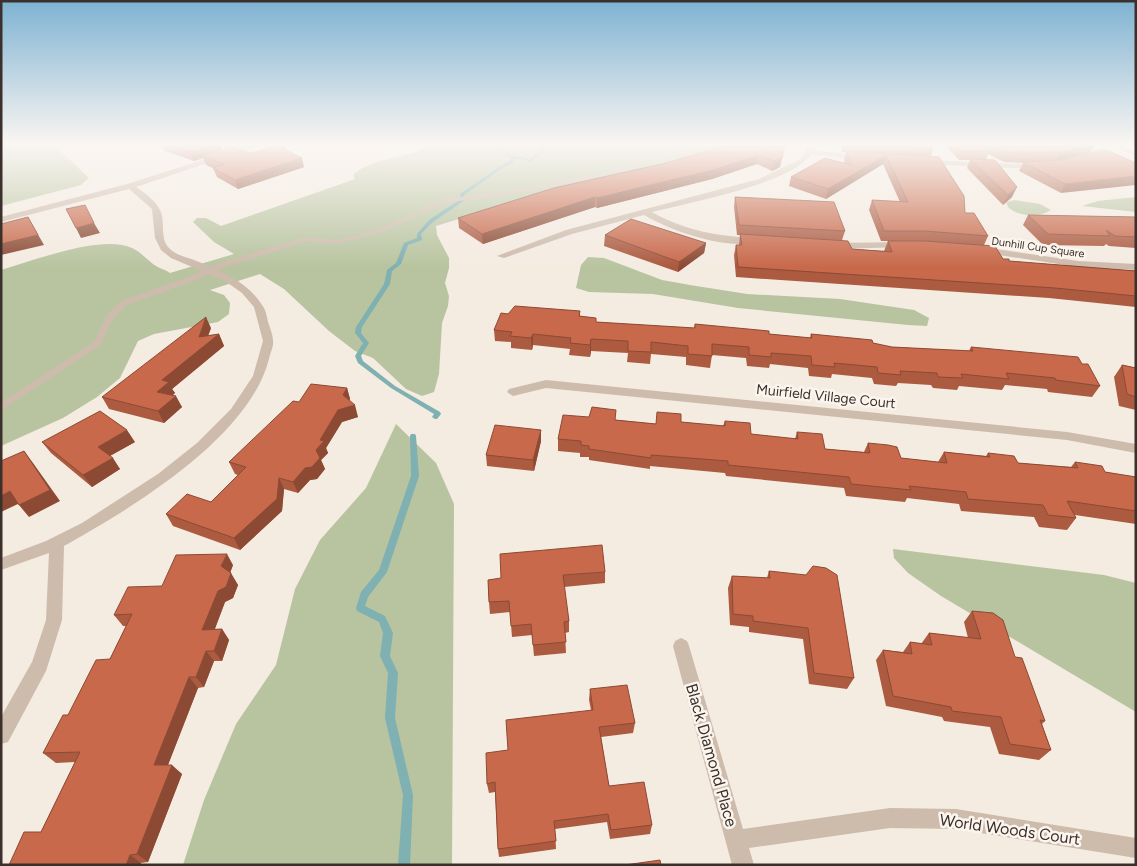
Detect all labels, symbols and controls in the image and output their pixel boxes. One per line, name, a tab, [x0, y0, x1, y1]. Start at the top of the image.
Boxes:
street label: Dunhill Cup Square	[990, 235, 1085, 260]
street label: Muirfield Village Court	[755, 381, 896, 412]
street label: Black Diamond Place	[682, 681, 741, 829]
street label: World Woods Court	[939, 810, 1081, 849]

